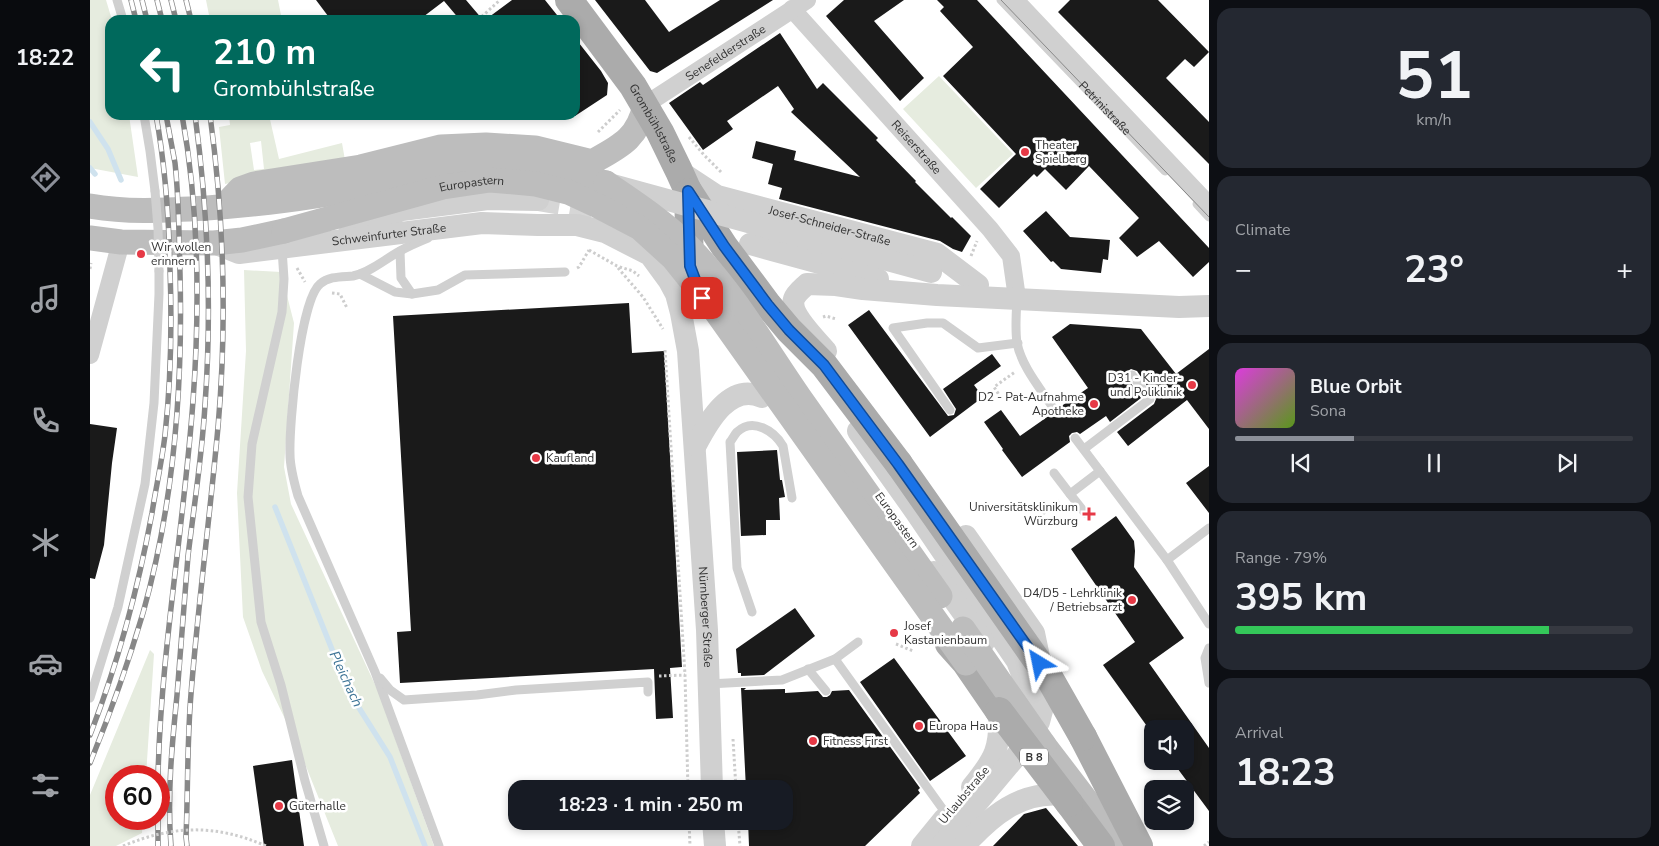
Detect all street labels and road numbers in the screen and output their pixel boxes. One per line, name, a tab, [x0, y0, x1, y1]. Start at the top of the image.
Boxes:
street label: Senefelderstraße	[682, 21, 769, 85]
street label: Petrinistraße	[1075, 78, 1134, 139]
street label: Grombühlstraße	[625, 81, 682, 166]
street label: Reiserstraße	[888, 117, 945, 178]
street label: Europastern	[437, 172, 505, 196]
street label: Josef-Schneider-Straße	[766, 202, 892, 249]
street label: Schweinfurter Straße	[331, 220, 447, 249]
street label: Europastern	[871, 489, 923, 551]
street label: Nürnberger Straße	[695, 566, 716, 668]
road number: B 8	[1020, 749, 1048, 766]
street label: Urlaubstraße	[935, 763, 993, 827]

